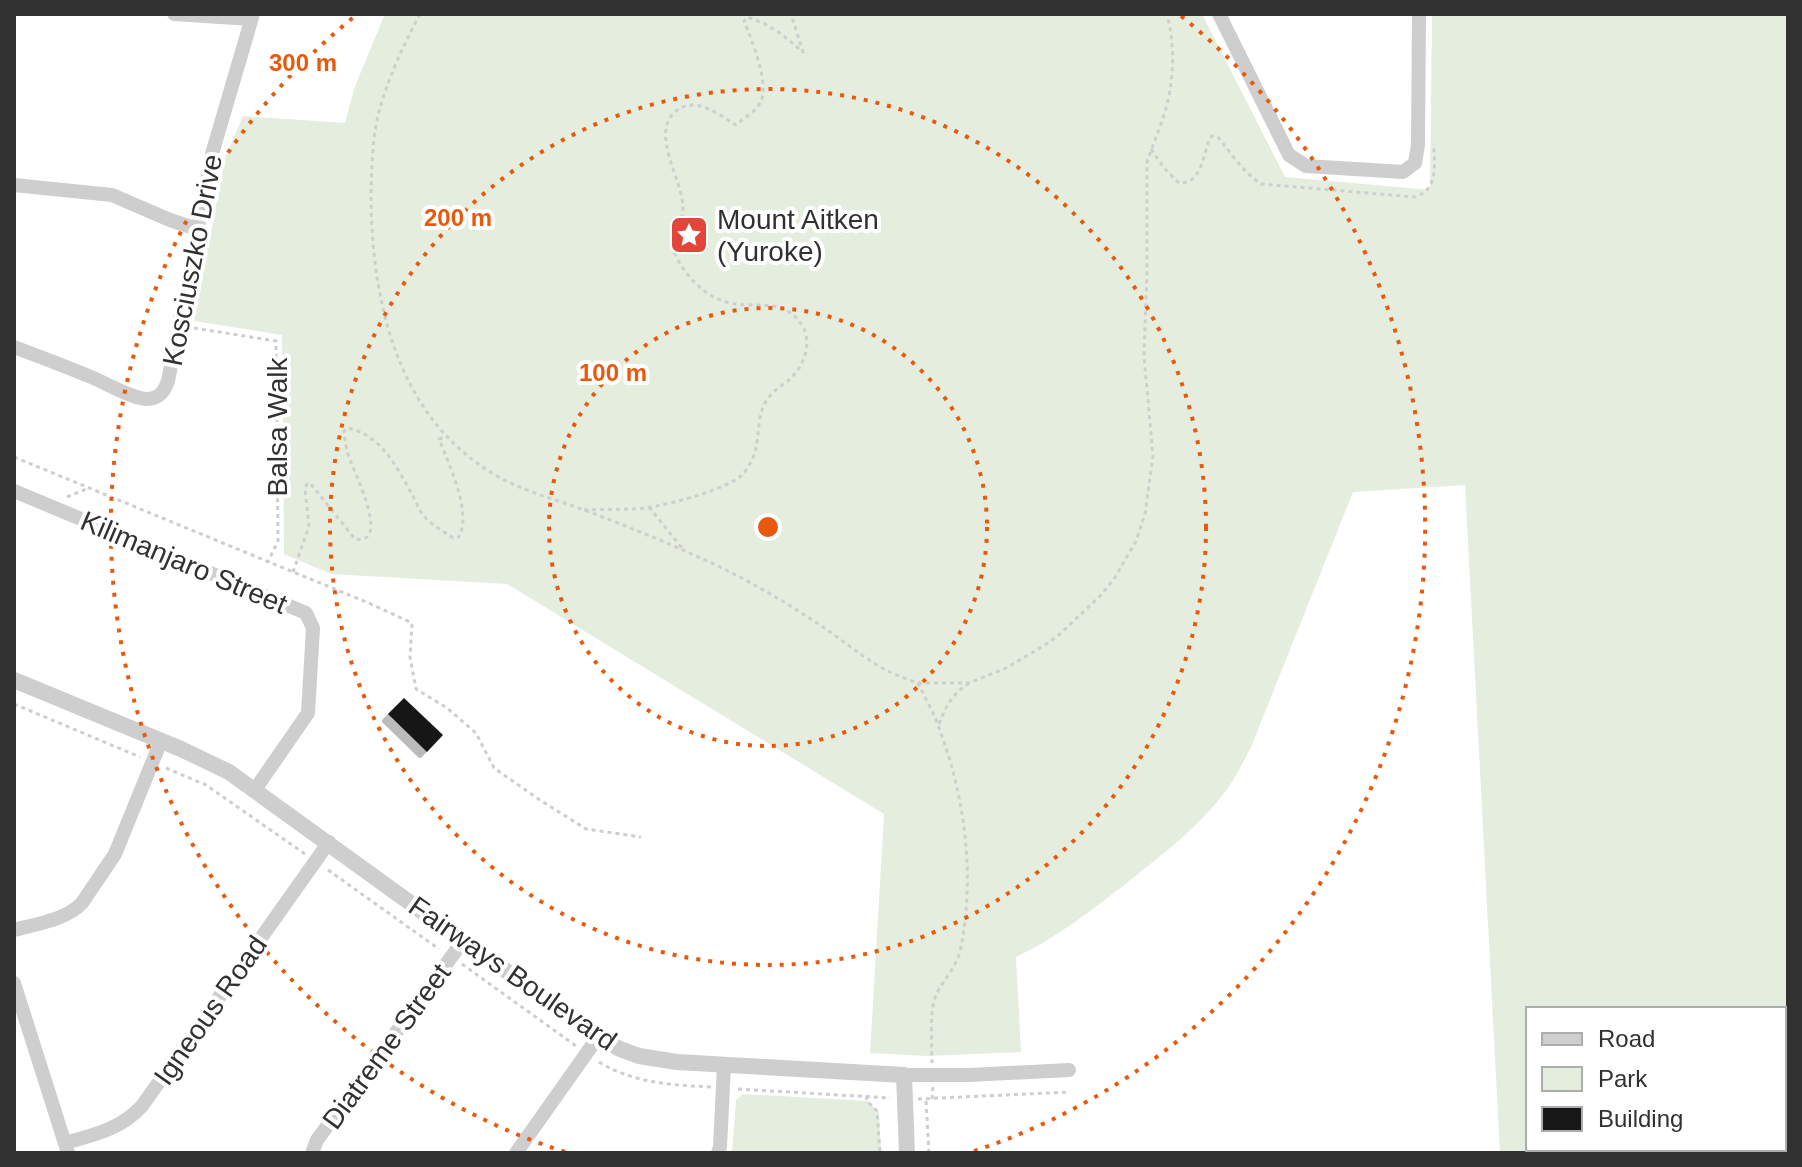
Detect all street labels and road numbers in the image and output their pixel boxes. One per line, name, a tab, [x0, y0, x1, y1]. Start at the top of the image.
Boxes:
street label: Kosciuszko Drive	[157, 152, 228, 368]
street label: Balsa Walk	[262, 357, 293, 497]
street label: Kilimanjaro Street	[76, 505, 292, 620]
street label: Fairways Boulevard	[403, 890, 622, 1057]
street label: Igneous Road	[148, 930, 273, 1091]
street label: Diatreme Street	[316, 958, 457, 1135]

